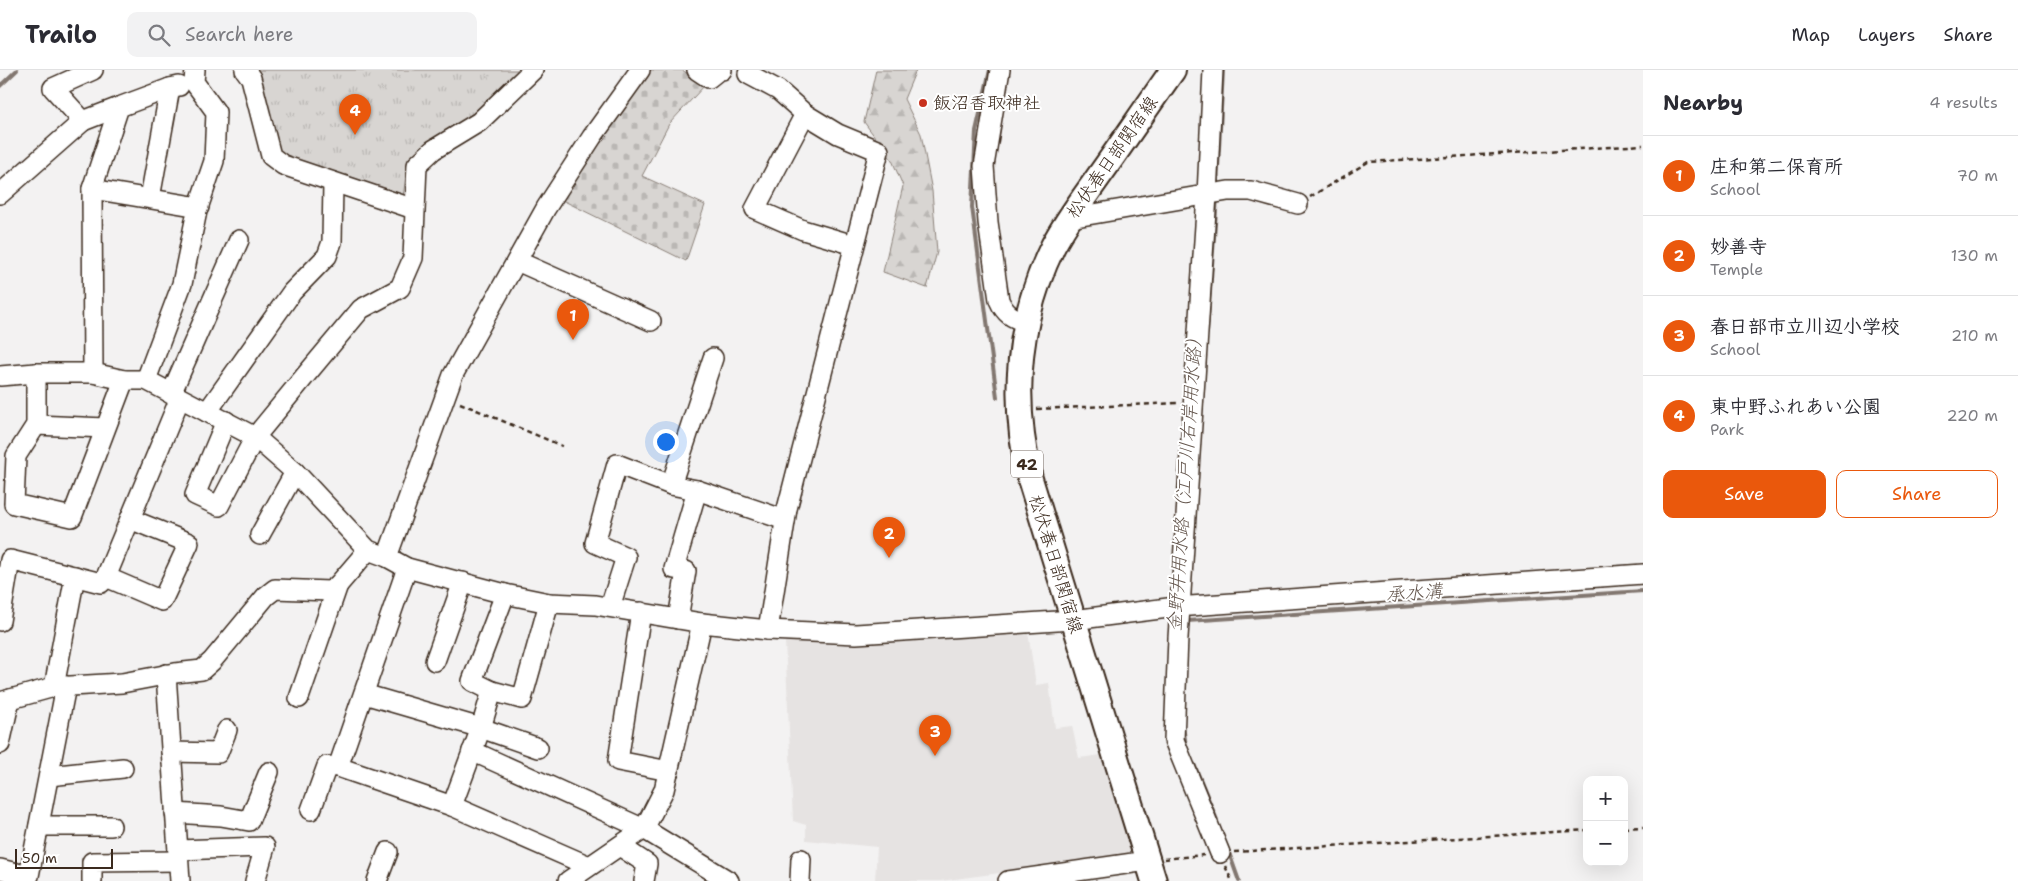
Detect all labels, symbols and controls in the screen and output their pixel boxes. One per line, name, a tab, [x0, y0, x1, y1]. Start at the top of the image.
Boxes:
search box	[127, 12, 477, 57]
text: Trailo	[25, 19, 97, 51]
icon: search	[145, 21, 173, 49]
text: Search here	[185, 22, 294, 47]
text: Map	[1792, 23, 1830, 47]
text: Layers	[1858, 23, 1915, 47]
text: Share	[1943, 23, 1993, 47]
text: Nearby	[1663, 89, 1743, 117]
place label: 飯沼香取神社	[933, 91, 1041, 115]
street label: 松伏春日部関宿線	[1061, 91, 1163, 223]
text: 4 results	[1929, 92, 1998, 113]
pin: 4	[339, 94, 371, 135]
marker: 飯沼香取神社	[917, 97, 929, 109]
text: 庄和第二保育所	[1710, 154, 1843, 179]
text: 1	[1675, 165, 1683, 186]
text: 70 m	[1957, 165, 1998, 186]
text: School	[1710, 179, 1760, 200]
text: 妙善寺	[1710, 234, 1767, 259]
text: 2	[1673, 245, 1685, 266]
text: 130 m	[1951, 245, 1998, 266]
text: Temple	[1710, 259, 1763, 280]
pin: 1	[557, 299, 589, 340]
text: 春日部市立川辺小学校	[1710, 314, 1900, 339]
text: 3	[1673, 325, 1685, 346]
text: 210 m	[1951, 325, 1998, 346]
water label: 金野井用水路（江戸川右岸用水路）	[1161, 328, 1208, 633]
text: School	[1710, 339, 1760, 360]
text: 東中野ふれあい公園	[1710, 394, 1881, 419]
text: 4	[1673, 405, 1685, 426]
text: 220 m	[1946, 405, 1998, 426]
text: Park	[1710, 419, 1744, 440]
your location	[653, 429, 679, 455]
road number: 42	[1011, 450, 1043, 478]
button: Save	[1663, 470, 1826, 518]
button: Share	[1836, 470, 1998, 518]
street label: 松伏春日部関宿線	[1023, 492, 1089, 636]
pin: 2	[873, 517, 905, 558]
water label: 承水溝	[1385, 578, 1445, 607]
pin: 3	[919, 715, 951, 756]
map controls	[1583, 776, 1628, 866]
button: +	[1583, 776, 1628, 821]
button: −	[1583, 821, 1628, 866]
scale bar	[15, 846, 112, 869]
text: 50 m	[22, 849, 57, 867]

